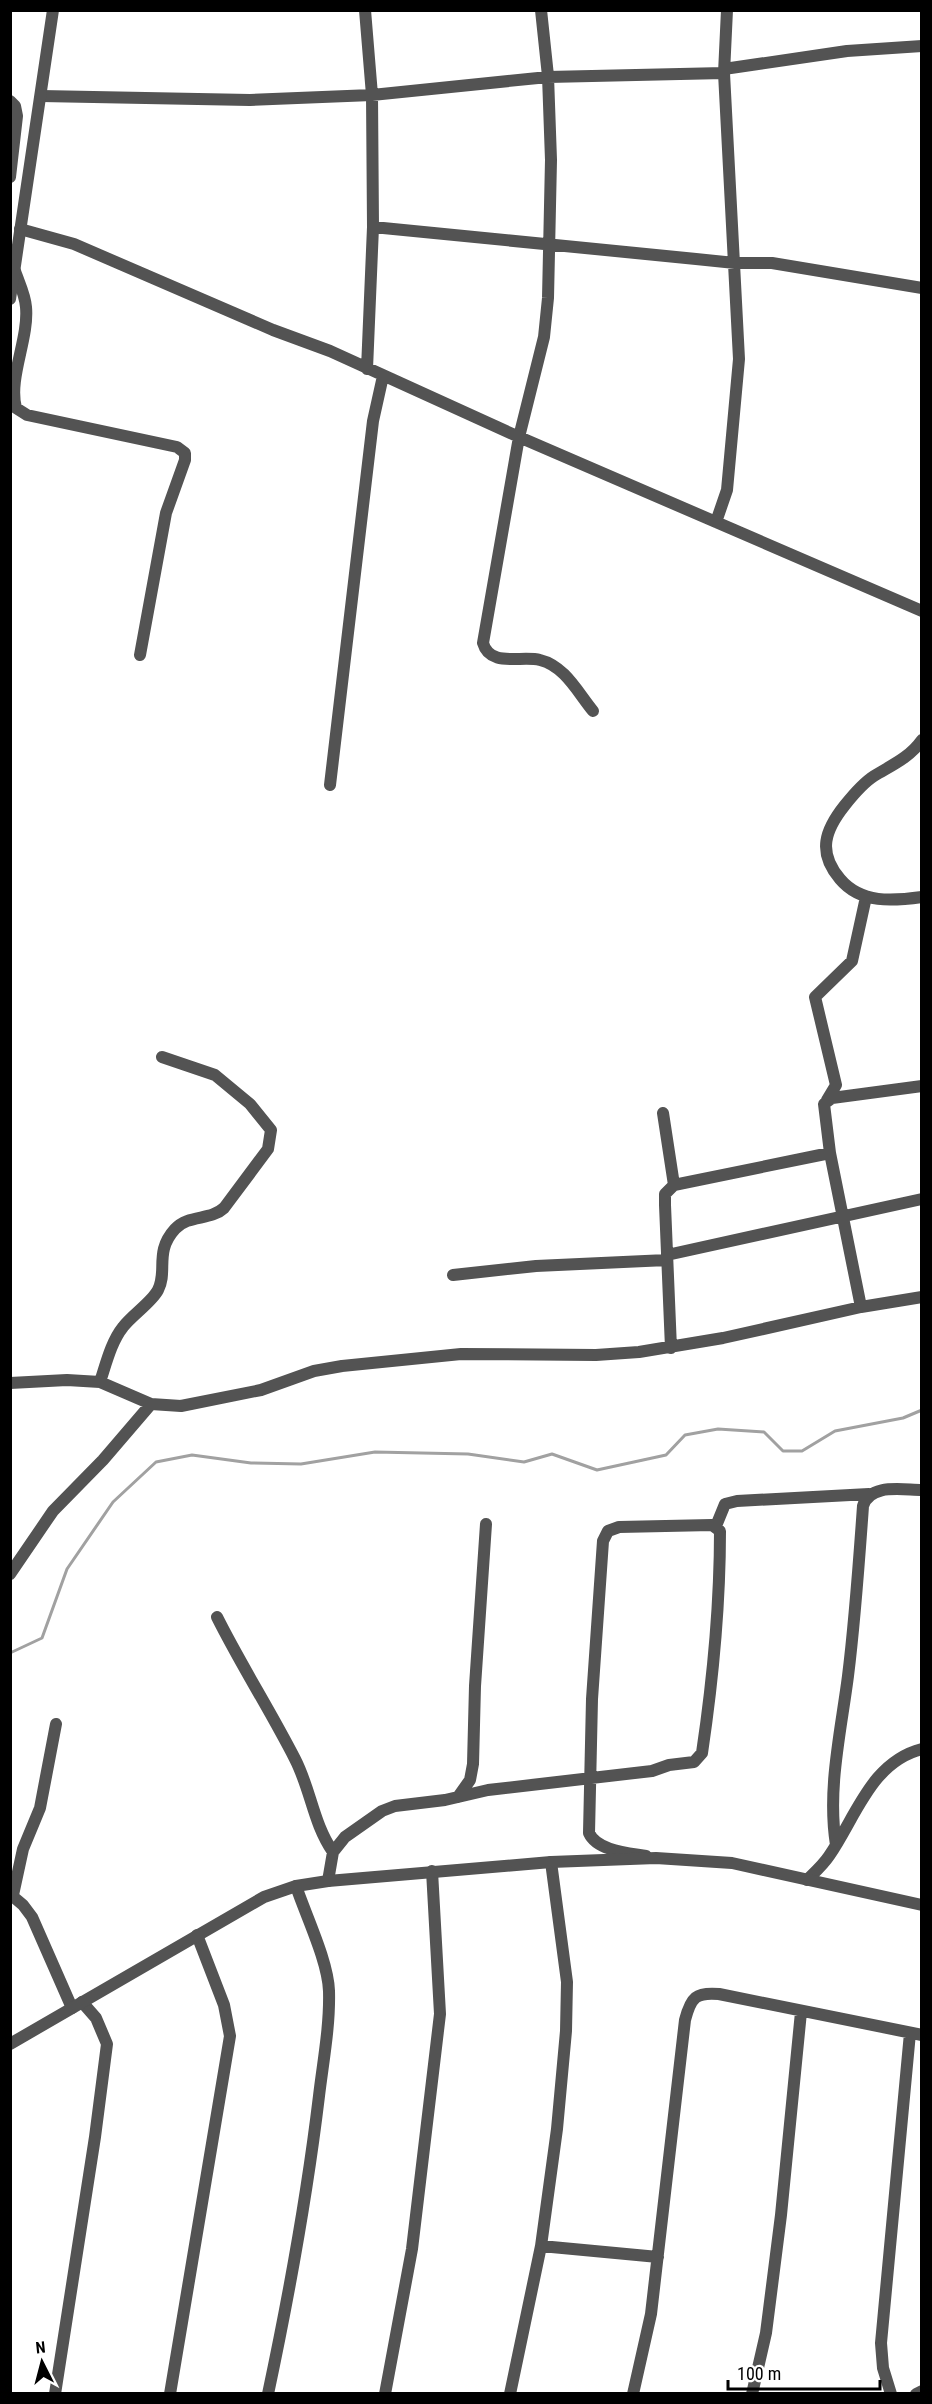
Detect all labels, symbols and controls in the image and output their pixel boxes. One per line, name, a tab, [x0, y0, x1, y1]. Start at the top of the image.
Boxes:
north arrow	[12, 2332, 72, 2392]
text: N	[35, 2338, 46, 2358]
scale bar	[728, 2353, 880, 2391]
text: 100 m	[737, 2363, 781, 2384]

